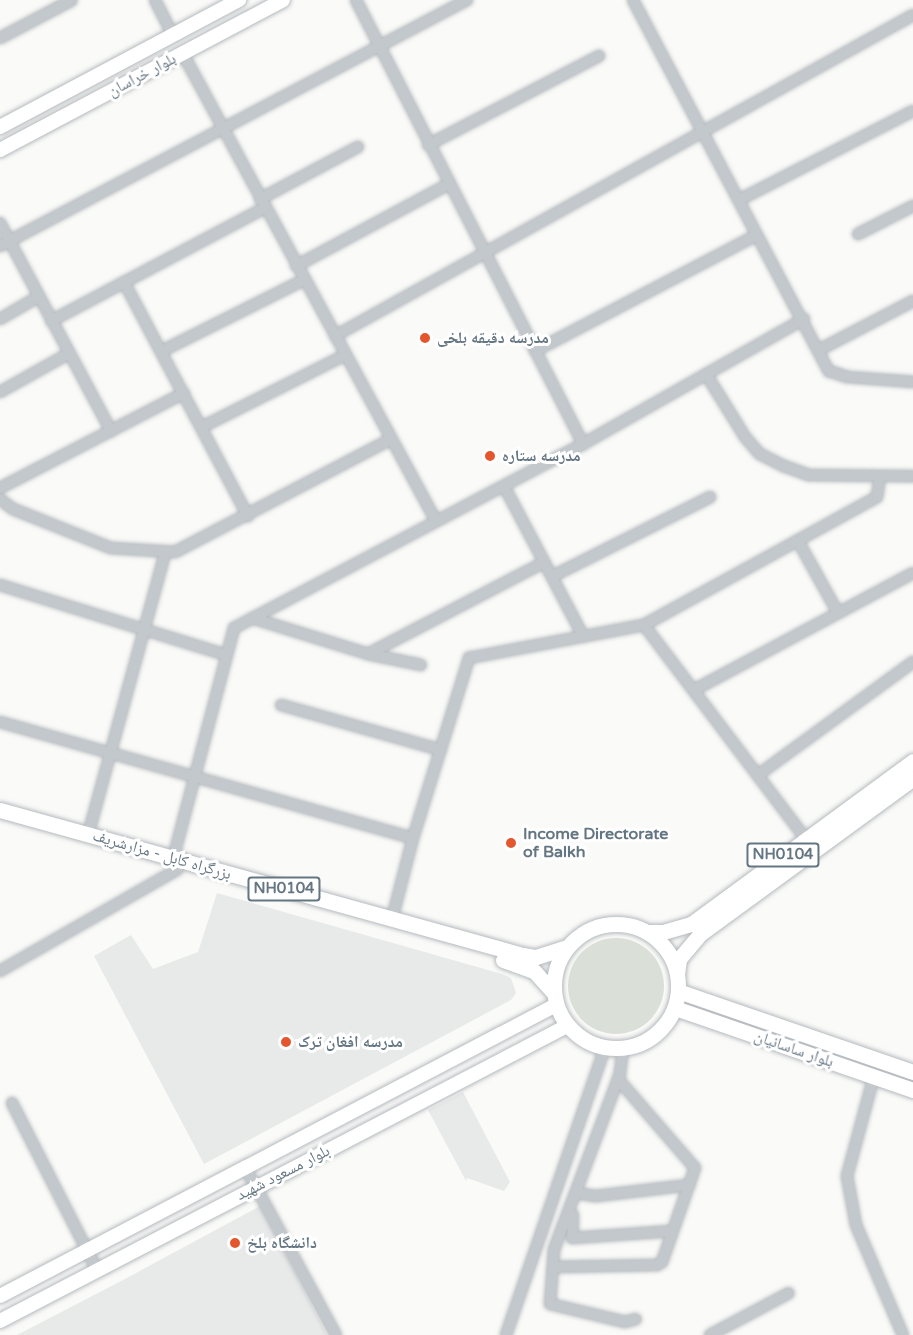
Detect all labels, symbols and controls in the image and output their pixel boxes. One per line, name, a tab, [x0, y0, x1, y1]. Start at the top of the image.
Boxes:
street label: بلوار خراسان	[105, 49, 179, 101]
place label: مدرسه دقيقه بلخى	[437, 328, 549, 348]
marker: مدرسه دقيقه بلخى	[418, 331, 432, 345]
place label: مدرسه ستاره	[502, 446, 581, 466]
marker: مدرسه ستاره	[483, 449, 497, 463]
place label: Income Directorate of Balkh	[523, 824, 668, 862]
street label: بزرگراه کابل - مزارشریف	[90, 826, 234, 884]
marker: Income Directorate of Balkh	[504, 836, 518, 850]
road number: NH0104	[746, 843, 820, 867]
road number: NH0104	[246, 877, 322, 901]
street label: بلوار ساسانیان	[752, 1026, 836, 1072]
place label: مدرسه افغان ترک	[298, 1032, 403, 1052]
marker: مدرسه افغان ترک	[279, 1035, 293, 1049]
street label: بلوار مسعود شهید	[233, 1141, 333, 1205]
place label: دانشگاه بلخ	[247, 1233, 317, 1253]
marker: دانشگاه بلخ	[228, 1236, 242, 1250]

